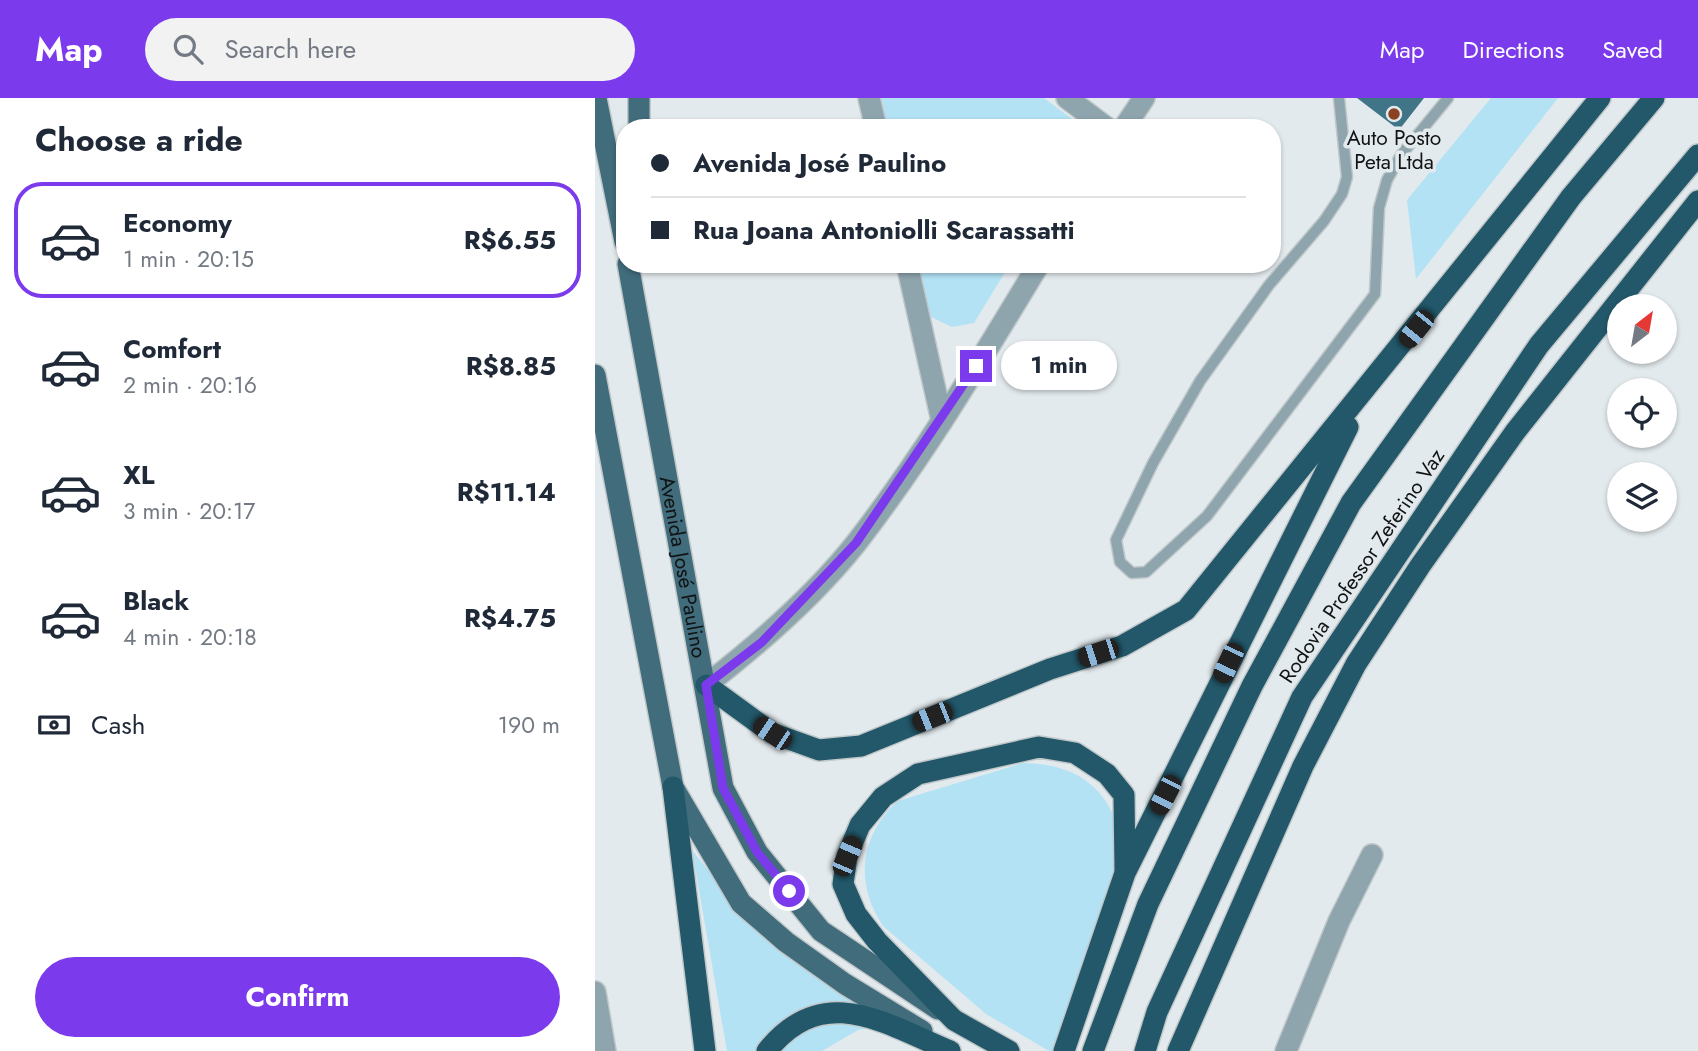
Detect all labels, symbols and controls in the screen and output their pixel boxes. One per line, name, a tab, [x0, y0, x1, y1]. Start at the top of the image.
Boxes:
search box	[145, 18, 635, 81]
text: Map	[35, 26, 103, 73]
icon: search	[169, 30, 207, 68]
text: Search here	[225, 30, 356, 68]
text: Map	[1380, 32, 1425, 67]
text: Directions	[1463, 32, 1564, 67]
text: Saved	[1602, 32, 1663, 67]
marker: Auto Posto Peta Ltda	[1386, 106, 1402, 122]
text: Choose a ride	[35, 117, 243, 163]
place label: Auto Posto Peta Ltda	[1347, 123, 1441, 177]
text: Avenida José Paulino	[693, 144, 946, 182]
text: Economy	[123, 204, 232, 242]
icon: car	[39, 209, 102, 272]
text: Rua Joana Antoniolli Scarassatti	[693, 211, 1075, 249]
text: R$6.55	[464, 221, 556, 259]
text: 1 min · 20:15	[123, 242, 254, 276]
north arrow	[1607, 294, 1677, 364]
map controls	[1607, 294, 1677, 532]
car	[1395, 306, 1438, 352]
text: Comfort	[123, 330, 221, 368]
icon: car	[39, 335, 102, 398]
callout: 1 min	[1001, 342, 1116, 390]
text: R$8.85	[466, 347, 556, 385]
text: 1 min	[1030, 348, 1088, 382]
route end	[960, 350, 992, 382]
text: 2 min · 20:16	[123, 368, 257, 402]
button: locate	[1607, 378, 1677, 448]
street label: Rodovia Professor Zeferino Vaz	[1272, 442, 1452, 689]
text: XL	[123, 456, 155, 494]
icon: car	[39, 461, 102, 524]
button: layers	[1607, 462, 1677, 532]
text: R$11.14	[457, 473, 556, 511]
street label: Avenida José Paulino	[652, 474, 714, 660]
text: 3 min · 20:17	[123, 494, 255, 528]
text: Black	[123, 582, 189, 620]
icon: car	[39, 587, 102, 650]
text: R$4.75	[464, 599, 556, 637]
text: 4 min · 20:18	[123, 620, 257, 654]
car	[1075, 637, 1122, 669]
car	[1210, 640, 1247, 686]
car	[909, 699, 956, 735]
icon: cash	[35, 706, 73, 744]
text: Cash	[91, 706, 145, 744]
text: 190 m	[498, 708, 560, 742]
car	[749, 713, 796, 753]
car	[1147, 772, 1184, 818]
car	[830, 833, 865, 879]
route start	[773, 875, 805, 907]
button: Confirm	[35, 957, 560, 1037]

